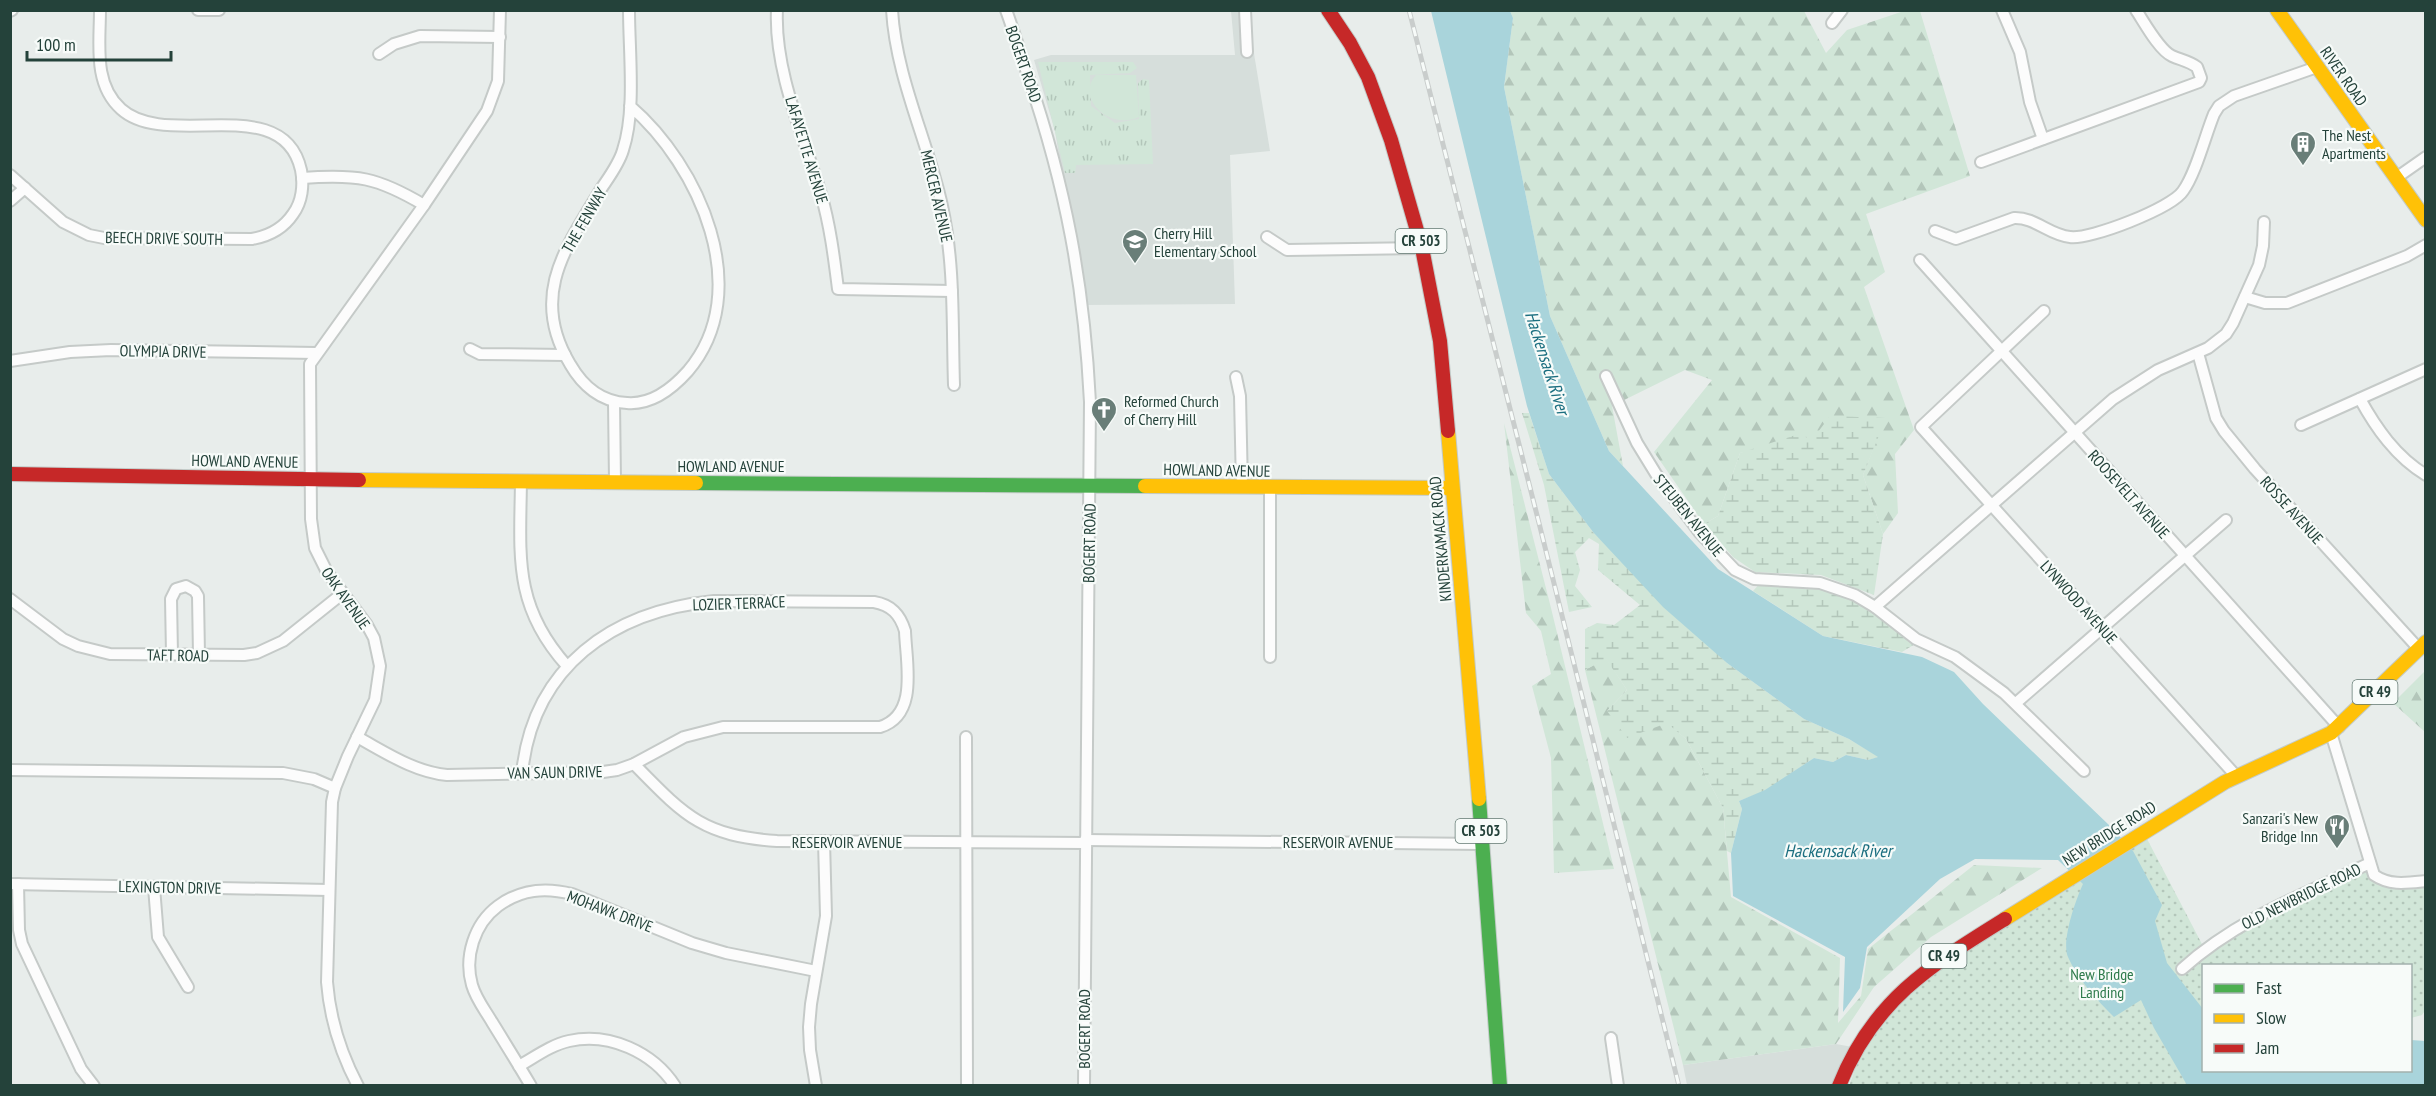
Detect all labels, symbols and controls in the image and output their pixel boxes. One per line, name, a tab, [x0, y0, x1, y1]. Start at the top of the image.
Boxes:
street label: BOGERT ROAD	[1002, 23, 1046, 105]
scale bar	[27, 24, 171, 62]
text: 100 m	[36, 33, 76, 56]
street label: RIVER ROAD	[2316, 42, 2372, 110]
street label: LAFAYETTE AVENUE	[781, 94, 833, 206]
place label: The Nest Apartments	[2322, 125, 2386, 163]
building icon: The Nest Apartments	[2288, 129, 2318, 167]
street label: MERCER AVENUE	[917, 148, 957, 244]
street label: THE FENWAY	[557, 183, 611, 256]
place label: Cherry Hill Elementary School	[1154, 223, 1257, 261]
street label: BEECH DRIVE SOUTH	[105, 227, 223, 249]
school or university icon: Cherry Hill Elementary School	[1120, 227, 1150, 265]
road number: CR 503	[1396, 229, 1446, 253]
water label: Hackensack River	[1520, 308, 1576, 420]
street label: OLYMPIA DRIVE	[119, 340, 207, 362]
place label: Reformed Church of Cherry Hill	[1124, 391, 1219, 429]
church icon: Reformed Church of Cherry Hill	[1089, 395, 1119, 433]
street label: ROOSEVELT AVENUE	[2084, 446, 2174, 543]
street label: HOWLAND AVENUE	[191, 450, 299, 472]
street label: HOWLAND AVENUE	[677, 456, 785, 476]
street label: HOWLAND AVENUE	[1163, 459, 1271, 481]
street label: STEUBEN AVENUE	[1650, 470, 1728, 560]
street label: ROSSE AVENUE	[2256, 472, 2328, 548]
street label: KINDERKAMACK ROAD	[1425, 476, 1455, 602]
street label: BOGERT ROAD	[1078, 503, 1100, 583]
street label: LYNWOOD AVENUE	[2036, 556, 2122, 648]
street label: OAK AVENUE	[317, 563, 375, 633]
street label: LOZIER TERRACE	[692, 591, 786, 615]
street label: TAFT ROAD	[147, 644, 209, 666]
road number: CR 49	[2352, 680, 2398, 704]
street label: VAN SAUN DRIVE	[506, 761, 603, 783]
street label: NEW BRIDGE ROAD	[2059, 796, 2159, 870]
place label: Sanzari's New Bridge Inn	[2242, 808, 2319, 846]
restaurant icon: Sanzari's New Bridge Inn	[2322, 812, 2352, 850]
road number: CR 503	[1456, 819, 1506, 843]
street label: RESERVOIR AVENUE	[792, 832, 902, 852]
street label: RESERVOIR AVENUE	[1283, 832, 1393, 852]
water label: Hackensack River	[1784, 839, 1895, 862]
street label: OLD NEWBRIDGE ROAD	[2238, 858, 2364, 934]
street label: LEXINGTON DRIVE	[118, 876, 222, 898]
street label: MOHAWK DRIVE	[564, 885, 656, 937]
road number: CR 49	[1922, 944, 1966, 968]
park label: New Bridge Landing	[2070, 964, 2134, 1002]
legend	[2202, 964, 2412, 1072]
text: Fast	[2256, 976, 2282, 999]
street label: BOGERT ROAD	[1074, 989, 1094, 1069]
text: Slow	[2256, 1006, 2287, 1029]
text: Jam	[2255, 1036, 2279, 1059]

